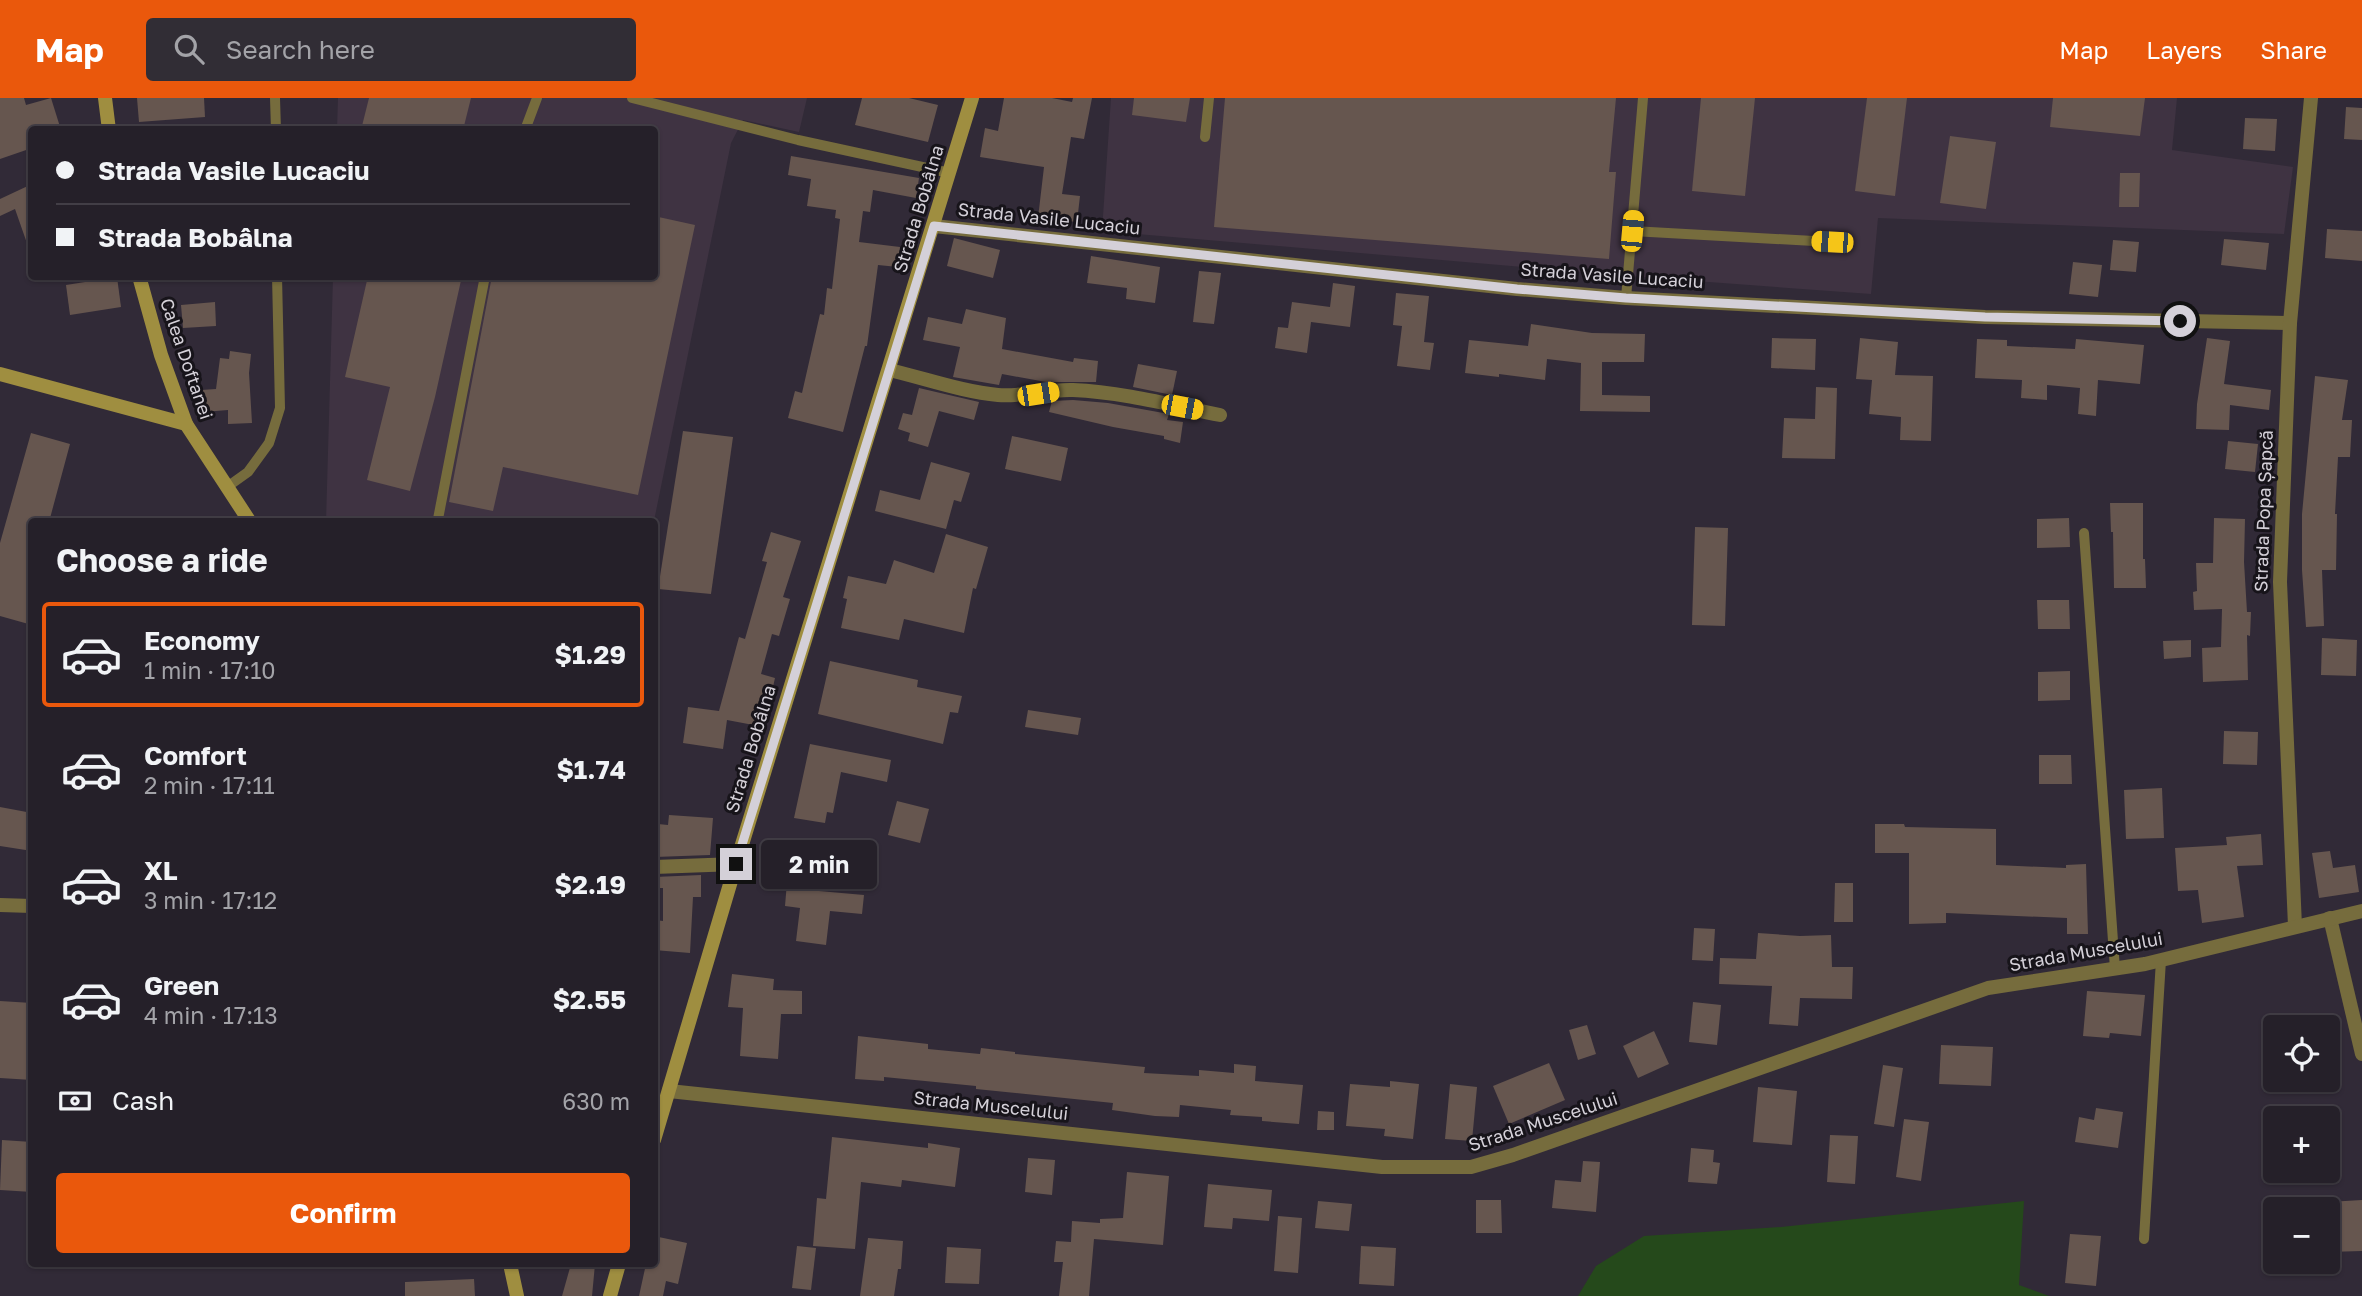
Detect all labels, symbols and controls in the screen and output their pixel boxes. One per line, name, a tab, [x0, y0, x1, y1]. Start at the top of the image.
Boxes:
search box	[146, 18, 636, 81]
text: Map	[35, 30, 104, 69]
icon: search	[170, 30, 208, 68]
text: Search here	[226, 34, 375, 65]
text: Map	[2059, 35, 2108, 64]
text: Layers	[2146, 35, 2222, 64]
text: Share	[2260, 35, 2327, 64]
street label: Strada Bobâlna	[888, 142, 948, 275]
text: Strada Vasile Lucaciu	[98, 155, 370, 186]
street label: Strada Vasile Lucaciu	[957, 197, 1141, 239]
car	[1620, 209, 1645, 253]
text: Strada Bobâlna	[98, 222, 293, 253]
car	[1811, 230, 1854, 254]
street label: Strada Vasile Lucaciu	[1520, 258, 1704, 292]
street label: Calea Doftanei	[156, 295, 218, 422]
route start	[2164, 305, 2196, 337]
car	[1016, 380, 1061, 408]
car	[1160, 393, 1205, 421]
street label: Strada Popa Șapcă	[2249, 430, 2277, 592]
text: Choose a ride	[56, 541, 268, 579]
icon: car	[60, 623, 123, 686]
text: Economy	[144, 625, 260, 656]
text: $1.29	[554, 639, 626, 670]
text: 1 min · 17:10	[144, 656, 276, 684]
street label: Strada Bobâlna	[720, 682, 780, 815]
icon: car	[60, 738, 123, 801]
text: Comfort	[144, 740, 247, 771]
text: $1.74	[556, 754, 626, 785]
text: 2 min · 17:11	[144, 771, 275, 799]
callout: 2 min	[760, 840, 876, 888]
route end	[720, 848, 752, 880]
text: 2 min	[789, 850, 849, 878]
icon: car	[60, 853, 123, 916]
text: XL	[144, 855, 178, 886]
text: $2.19	[554, 869, 626, 900]
text: 3 min · 17:12	[144, 886, 277, 914]
street label: Strada Muscelului	[2007, 927, 2164, 975]
icon: car	[60, 968, 123, 1031]
text: Green	[144, 970, 219, 1001]
text: $2.55	[553, 984, 626, 1015]
text: 4 min · 17:13	[144, 1001, 278, 1029]
map controls	[2263, 1015, 2340, 1274]
button: locate	[2263, 1015, 2340, 1092]
icon: cash	[56, 1082, 94, 1120]
text: Cash	[112, 1085, 174, 1116]
street label: Strada Muscelului	[913, 1086, 1070, 1124]
text: 630 m	[562, 1087, 630, 1115]
street label: Strada Muscelului	[1465, 1087, 1620, 1156]
button: +	[2263, 1106, 2340, 1183]
button: Confirm	[56, 1173, 630, 1253]
button: −	[2263, 1197, 2340, 1274]

